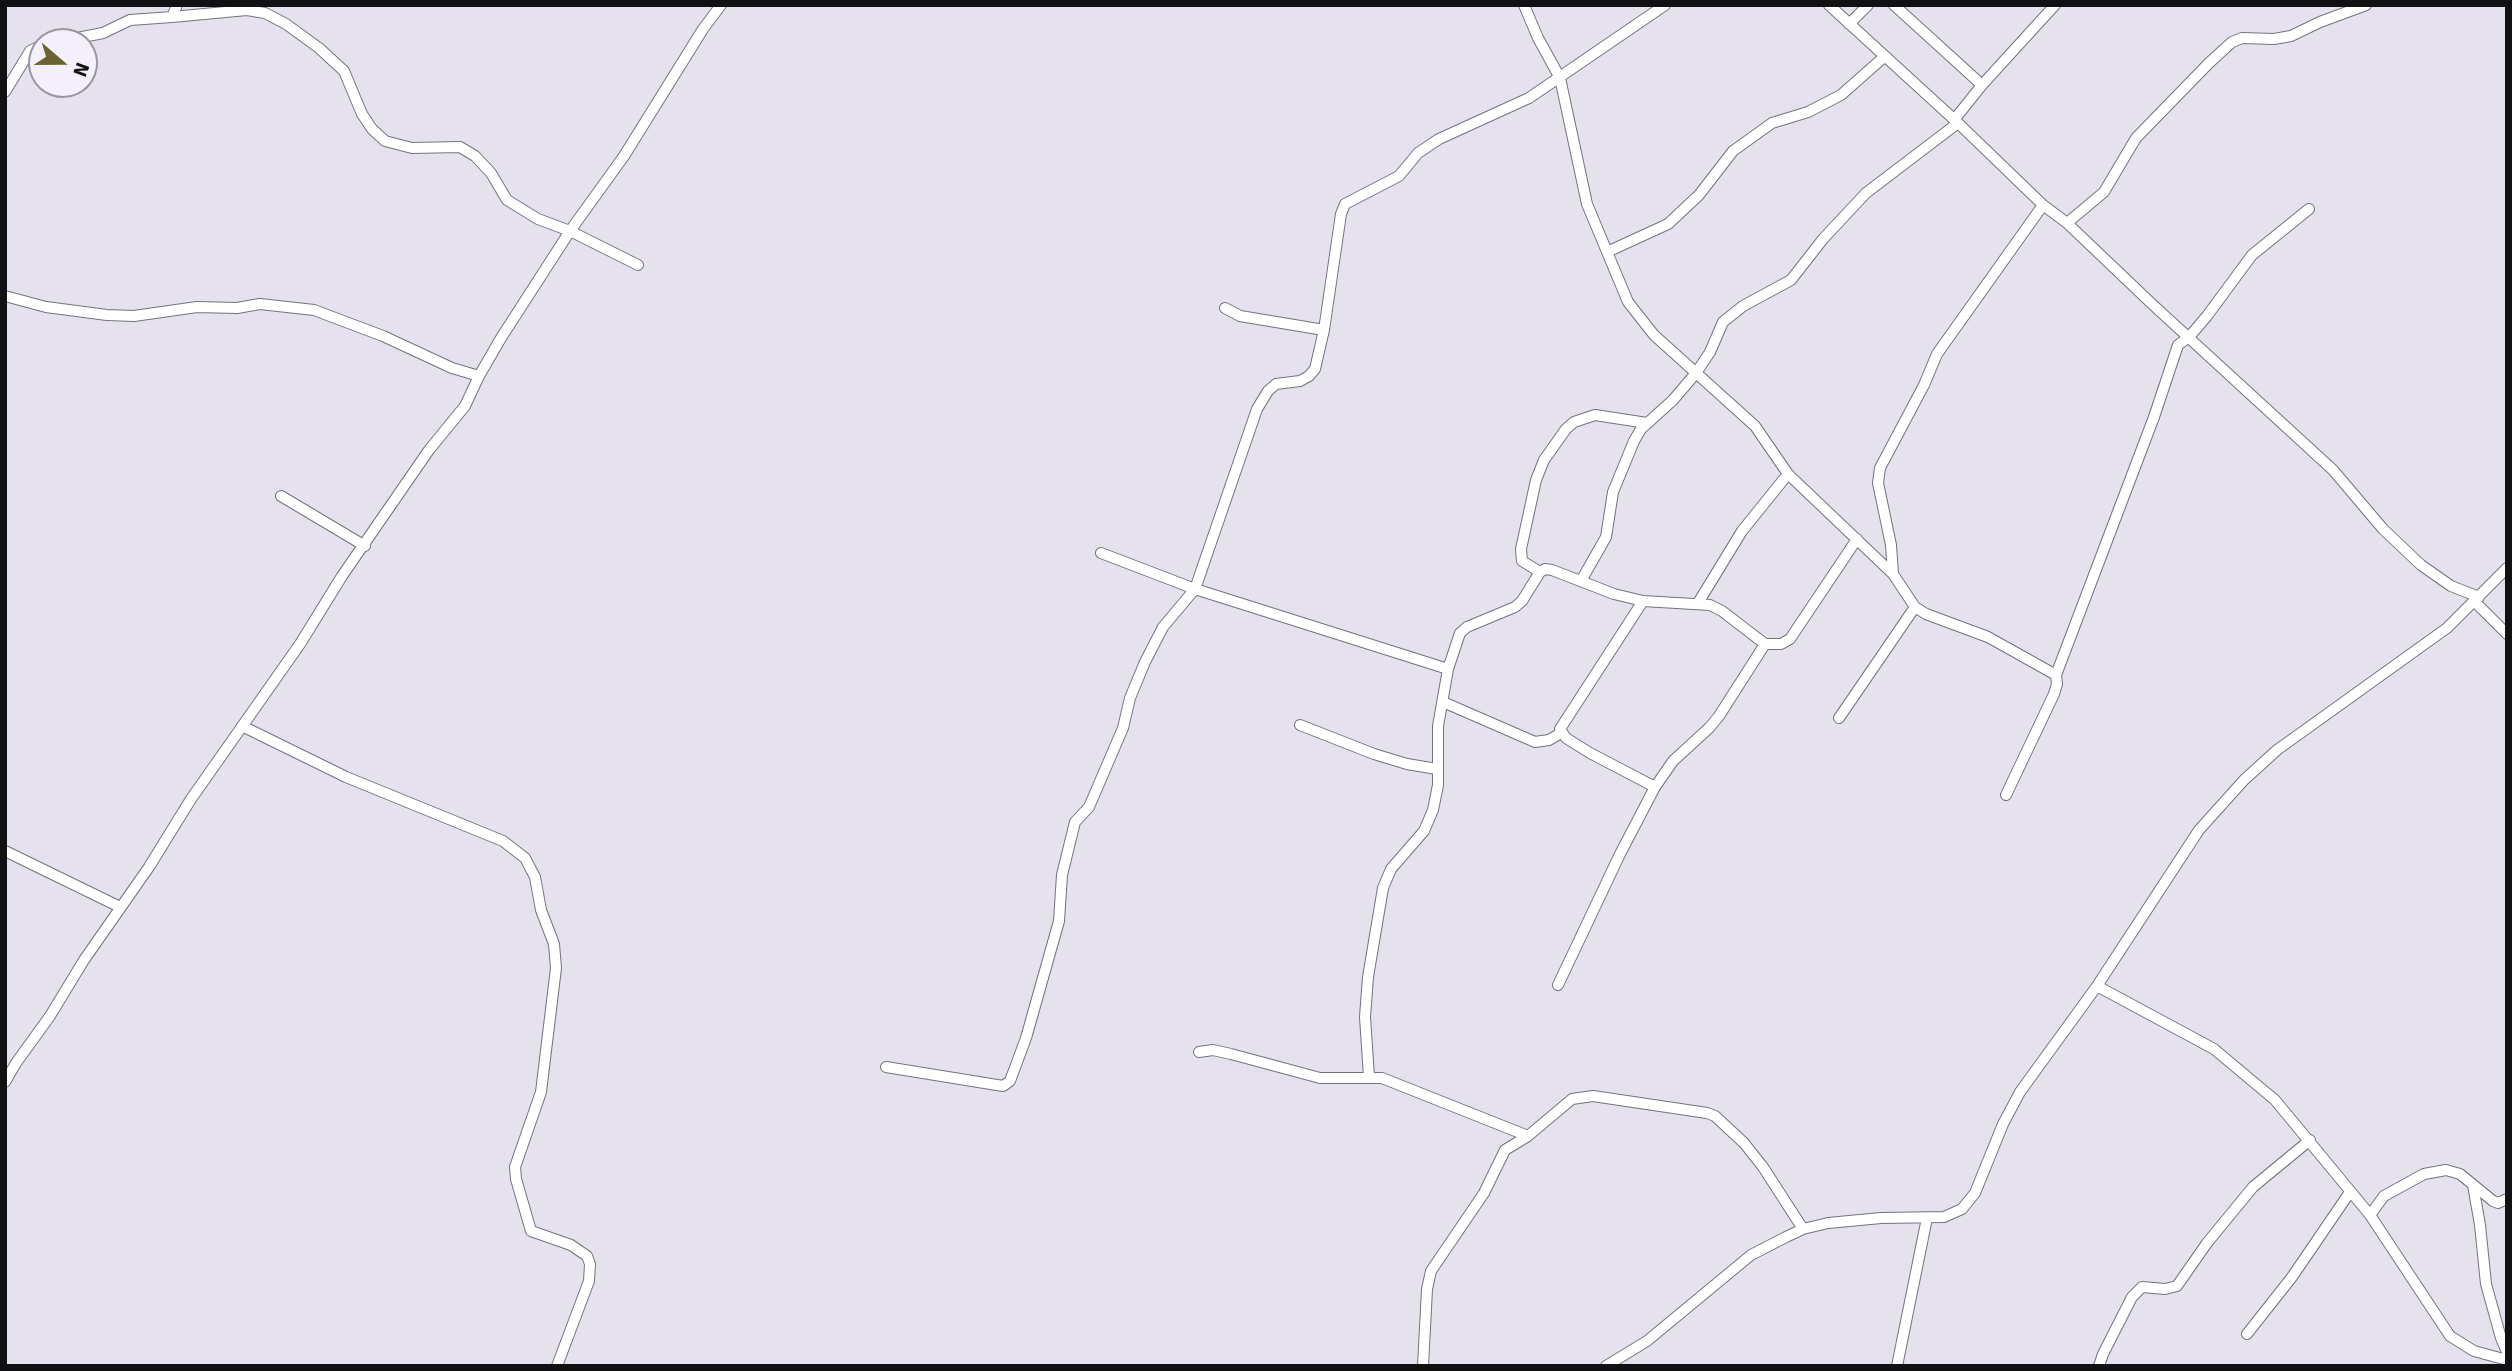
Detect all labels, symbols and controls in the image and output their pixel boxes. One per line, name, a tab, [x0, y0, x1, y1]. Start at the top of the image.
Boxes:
north arrow	[28, 28, 98, 98]
text: N	[67, 59, 94, 80]

